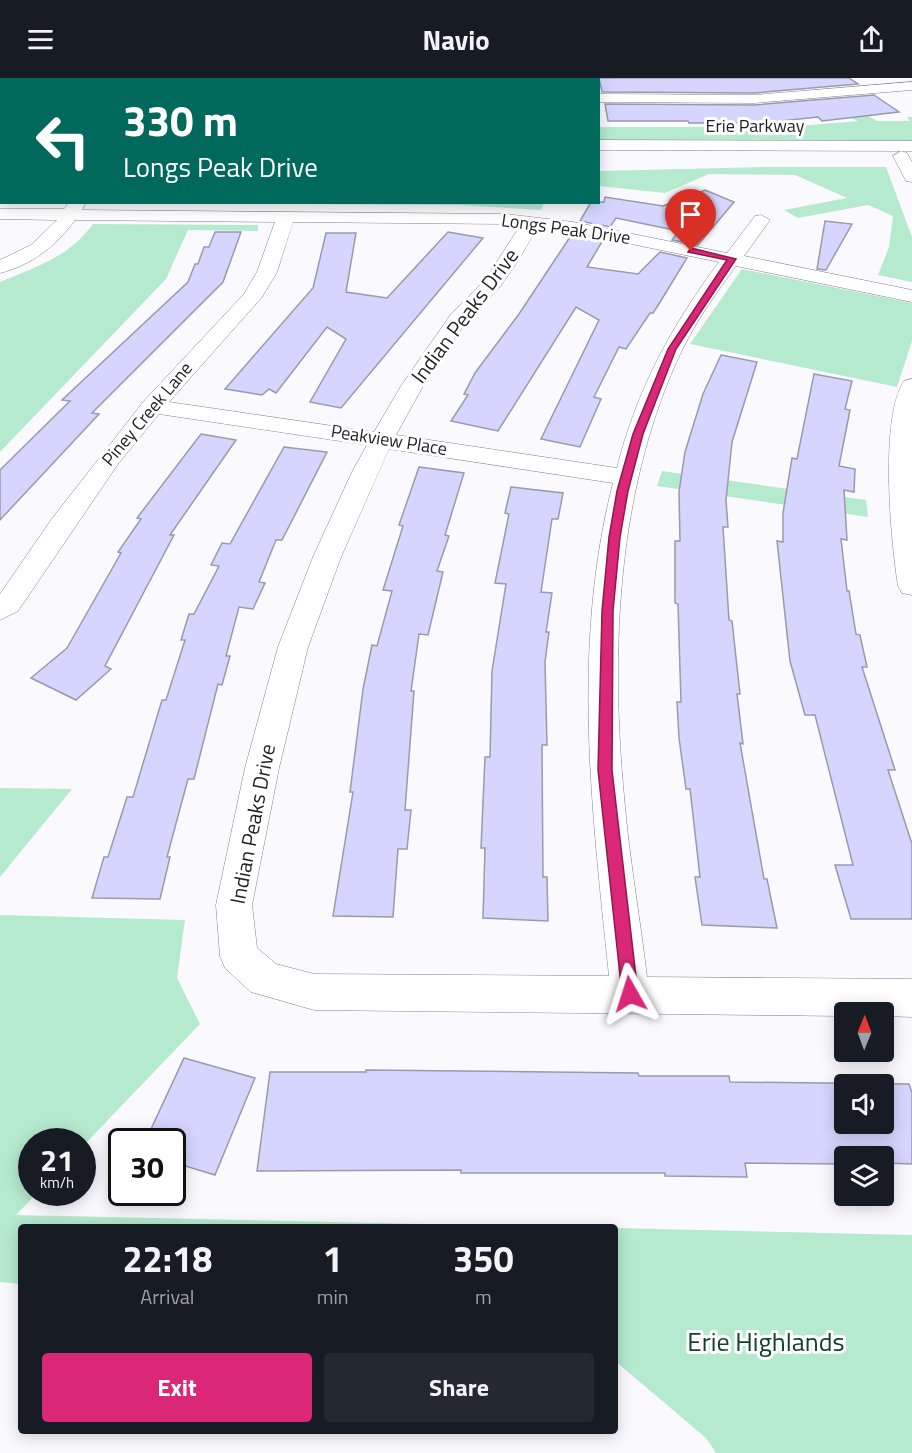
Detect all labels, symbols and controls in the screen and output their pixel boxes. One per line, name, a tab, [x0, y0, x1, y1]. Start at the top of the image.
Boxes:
text: Navio	[422, 19, 490, 60]
icon: menu	[24, 23, 57, 56]
icon: share	[855, 23, 888, 56]
text: 330 m	[123, 88, 238, 152]
icon: left	[24, 102, 102, 180]
street label: Erie Parkway	[706, 112, 805, 139]
text: Longs Peak Drive	[123, 146, 318, 187]
pin	[665, 189, 716, 251]
icon: arrive	[674, 198, 707, 231]
street label: Longs Peak Drive	[500, 206, 632, 251]
street label: Indian Peaks Drive	[403, 241, 526, 390]
street label: Piney Creek Lane	[95, 356, 198, 472]
street label: Peakview Place	[329, 417, 449, 462]
street label: Indian Peaks Drive	[221, 741, 283, 907]
position arrow	[598, 962, 662, 1026]
north arrow	[834, 1002, 894, 1062]
map controls	[834, 1002, 894, 1206]
button: sound	[834, 1074, 894, 1134]
speed limit sign: 30	[108, 1128, 186, 1206]
text: 21	[40, 1137, 74, 1183]
button: layers	[834, 1146, 894, 1206]
text: km/h	[40, 1171, 74, 1194]
text: 22:18	[122, 1231, 212, 1286]
text: 1	[323, 1231, 343, 1286]
text: 350	[453, 1231, 514, 1286]
text: Arrival	[140, 1281, 195, 1312]
text: min	[317, 1281, 349, 1312]
text: m	[475, 1281, 492, 1312]
park label: Erie Highlands	[687, 1322, 845, 1361]
button: Exit	[42, 1353, 312, 1422]
button: Share	[324, 1353, 594, 1422]

